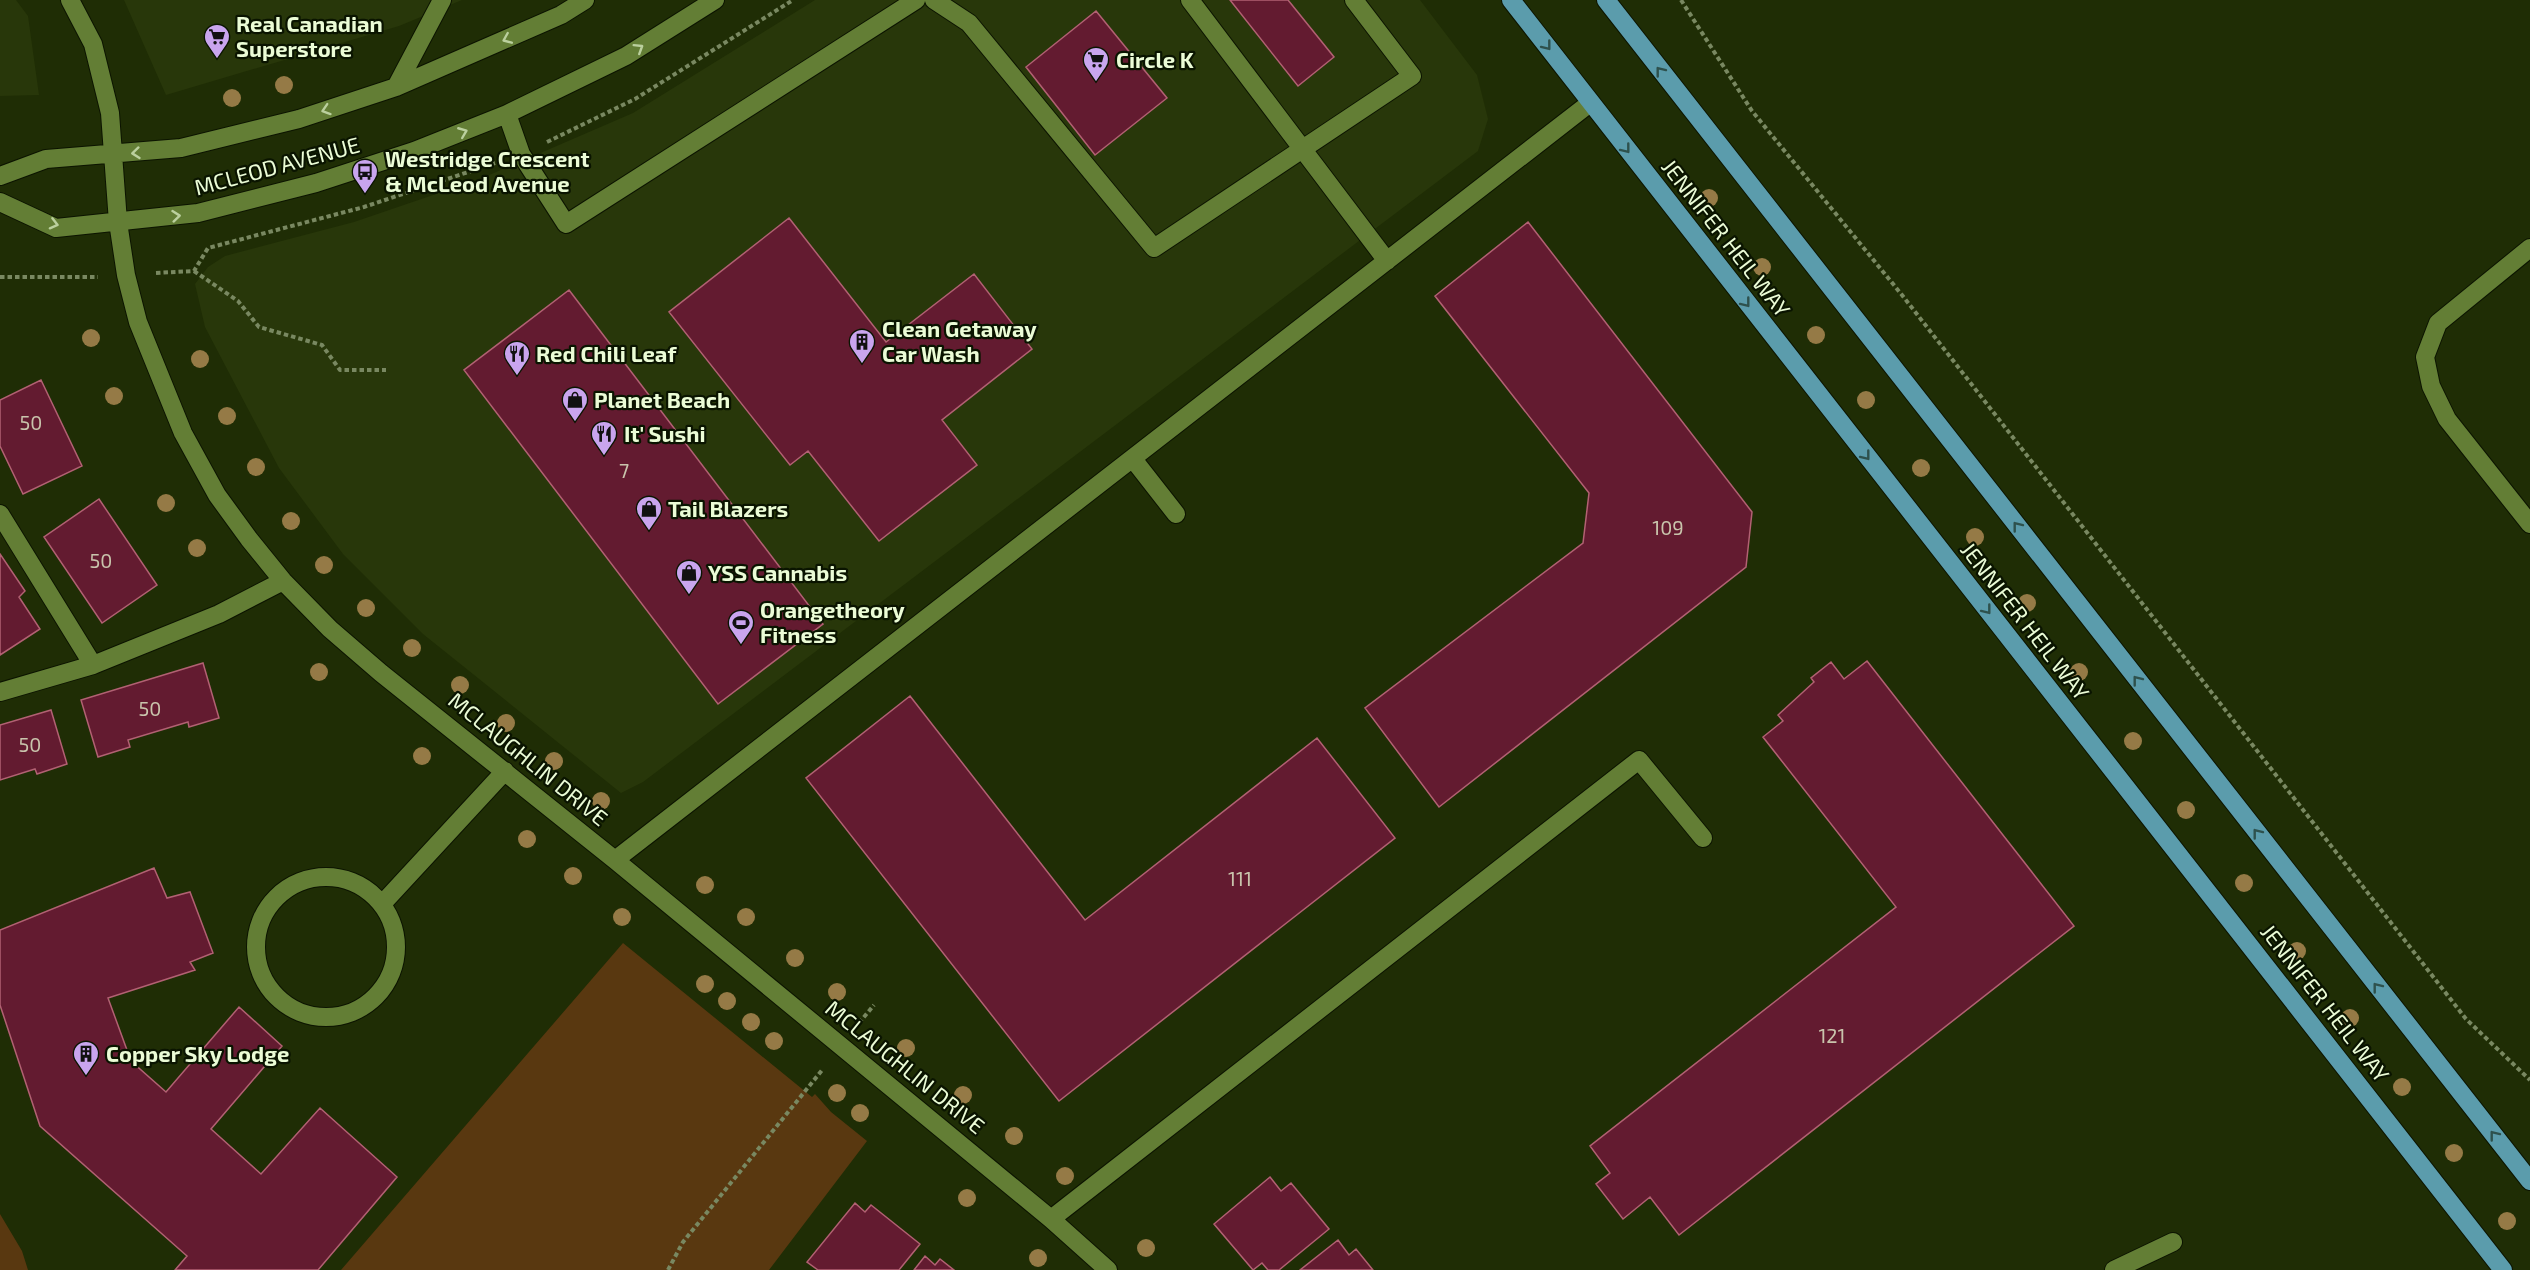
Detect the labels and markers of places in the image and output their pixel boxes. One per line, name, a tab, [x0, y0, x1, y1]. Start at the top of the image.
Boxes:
place label: Real Canadian Superstore	[236, 10, 383, 61]
supermarket icon: Real Canadian Superstore	[202, 22, 232, 60]
supermarket icon: Circle K	[1081, 45, 1111, 83]
place label: Circle K	[1116, 46, 1194, 72]
place label: Westridge Crescent & McLeod Avenue	[385, 145, 590, 196]
bus stop icon: Westridge Crescent & McLeod Avenue	[350, 157, 380, 195]
place label: Clean Getaway Car Wash	[882, 315, 1037, 366]
building icon: Clean Getaway Car Wash	[847, 327, 877, 365]
restaurant icon: Red Chili Leaf	[502, 339, 532, 377]
place label: Red Chili Leaf	[536, 340, 677, 366]
shop icon: Planet Beach	[560, 385, 590, 423]
place label: Planet Beach	[594, 386, 730, 412]
restaurant icon: It' Sushi	[589, 419, 619, 457]
place label: It' Sushi	[624, 420, 706, 446]
shop icon: Tail Blazers	[634, 494, 664, 532]
place label: Tail Blazers	[668, 495, 788, 521]
shop icon: YSS Cannabis	[674, 558, 704, 596]
place label: YSS Cannabis	[708, 559, 847, 585]
place label: Orangetheory Fitness	[760, 596, 905, 647]
sports icon: Orangetheory Fitness	[726, 608, 756, 646]
building icon: Copper Sky Lodge	[71, 1039, 101, 1077]
place label: Copper Sky Lodge	[106, 1040, 289, 1067]

